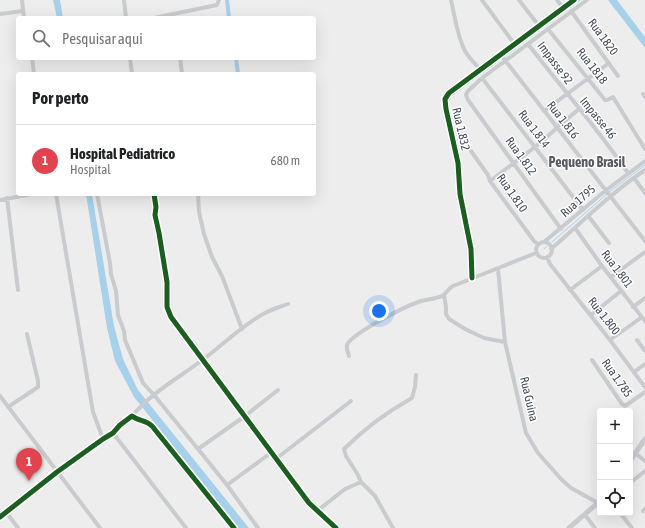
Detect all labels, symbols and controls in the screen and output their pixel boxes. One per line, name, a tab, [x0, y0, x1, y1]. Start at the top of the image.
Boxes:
search box	[16, 16, 316, 60]
street label: Rua 1820	[585, 16, 621, 58]
icon: search	[30, 27, 52, 49]
text: Pesquisar aqui	[62, 30, 143, 47]
street label: Impasse 92	[534, 39, 576, 87]
street label: Rua 1818	[574, 45, 611, 87]
text: Por perto	[32, 88, 89, 108]
street label: Impasse 46	[577, 94, 619, 142]
street label: Rua 1.816	[544, 98, 582, 142]
street label: Rua 1.832	[449, 106, 473, 152]
street label: Rua 1.814	[515, 107, 553, 151]
street label: Rua 1.812	[502, 134, 540, 178]
text: Hospital Pediatrico	[70, 145, 175, 162]
text: 1	[42, 153, 48, 168]
text: 680 m	[271, 153, 300, 168]
district label: Pequeno Brasil	[549, 154, 626, 170]
text: Hospital	[70, 162, 111, 177]
street label: Rua 1.810	[494, 171, 530, 215]
street label: Rua 1795	[558, 182, 598, 220]
street label: Rua 1.801	[598, 247, 636, 291]
street label: Rua 1.800	[585, 294, 623, 338]
your location	[369, 301, 389, 321]
street label: Rua 1.785	[599, 356, 635, 400]
street label: Rua Guina	[517, 375, 541, 423]
map controls	[597, 408, 633, 516]
button: +	[597, 408, 633, 444]
button: −	[597, 444, 633, 480]
pin: 1	[16, 448, 42, 481]
button: locate	[597, 480, 633, 516]

